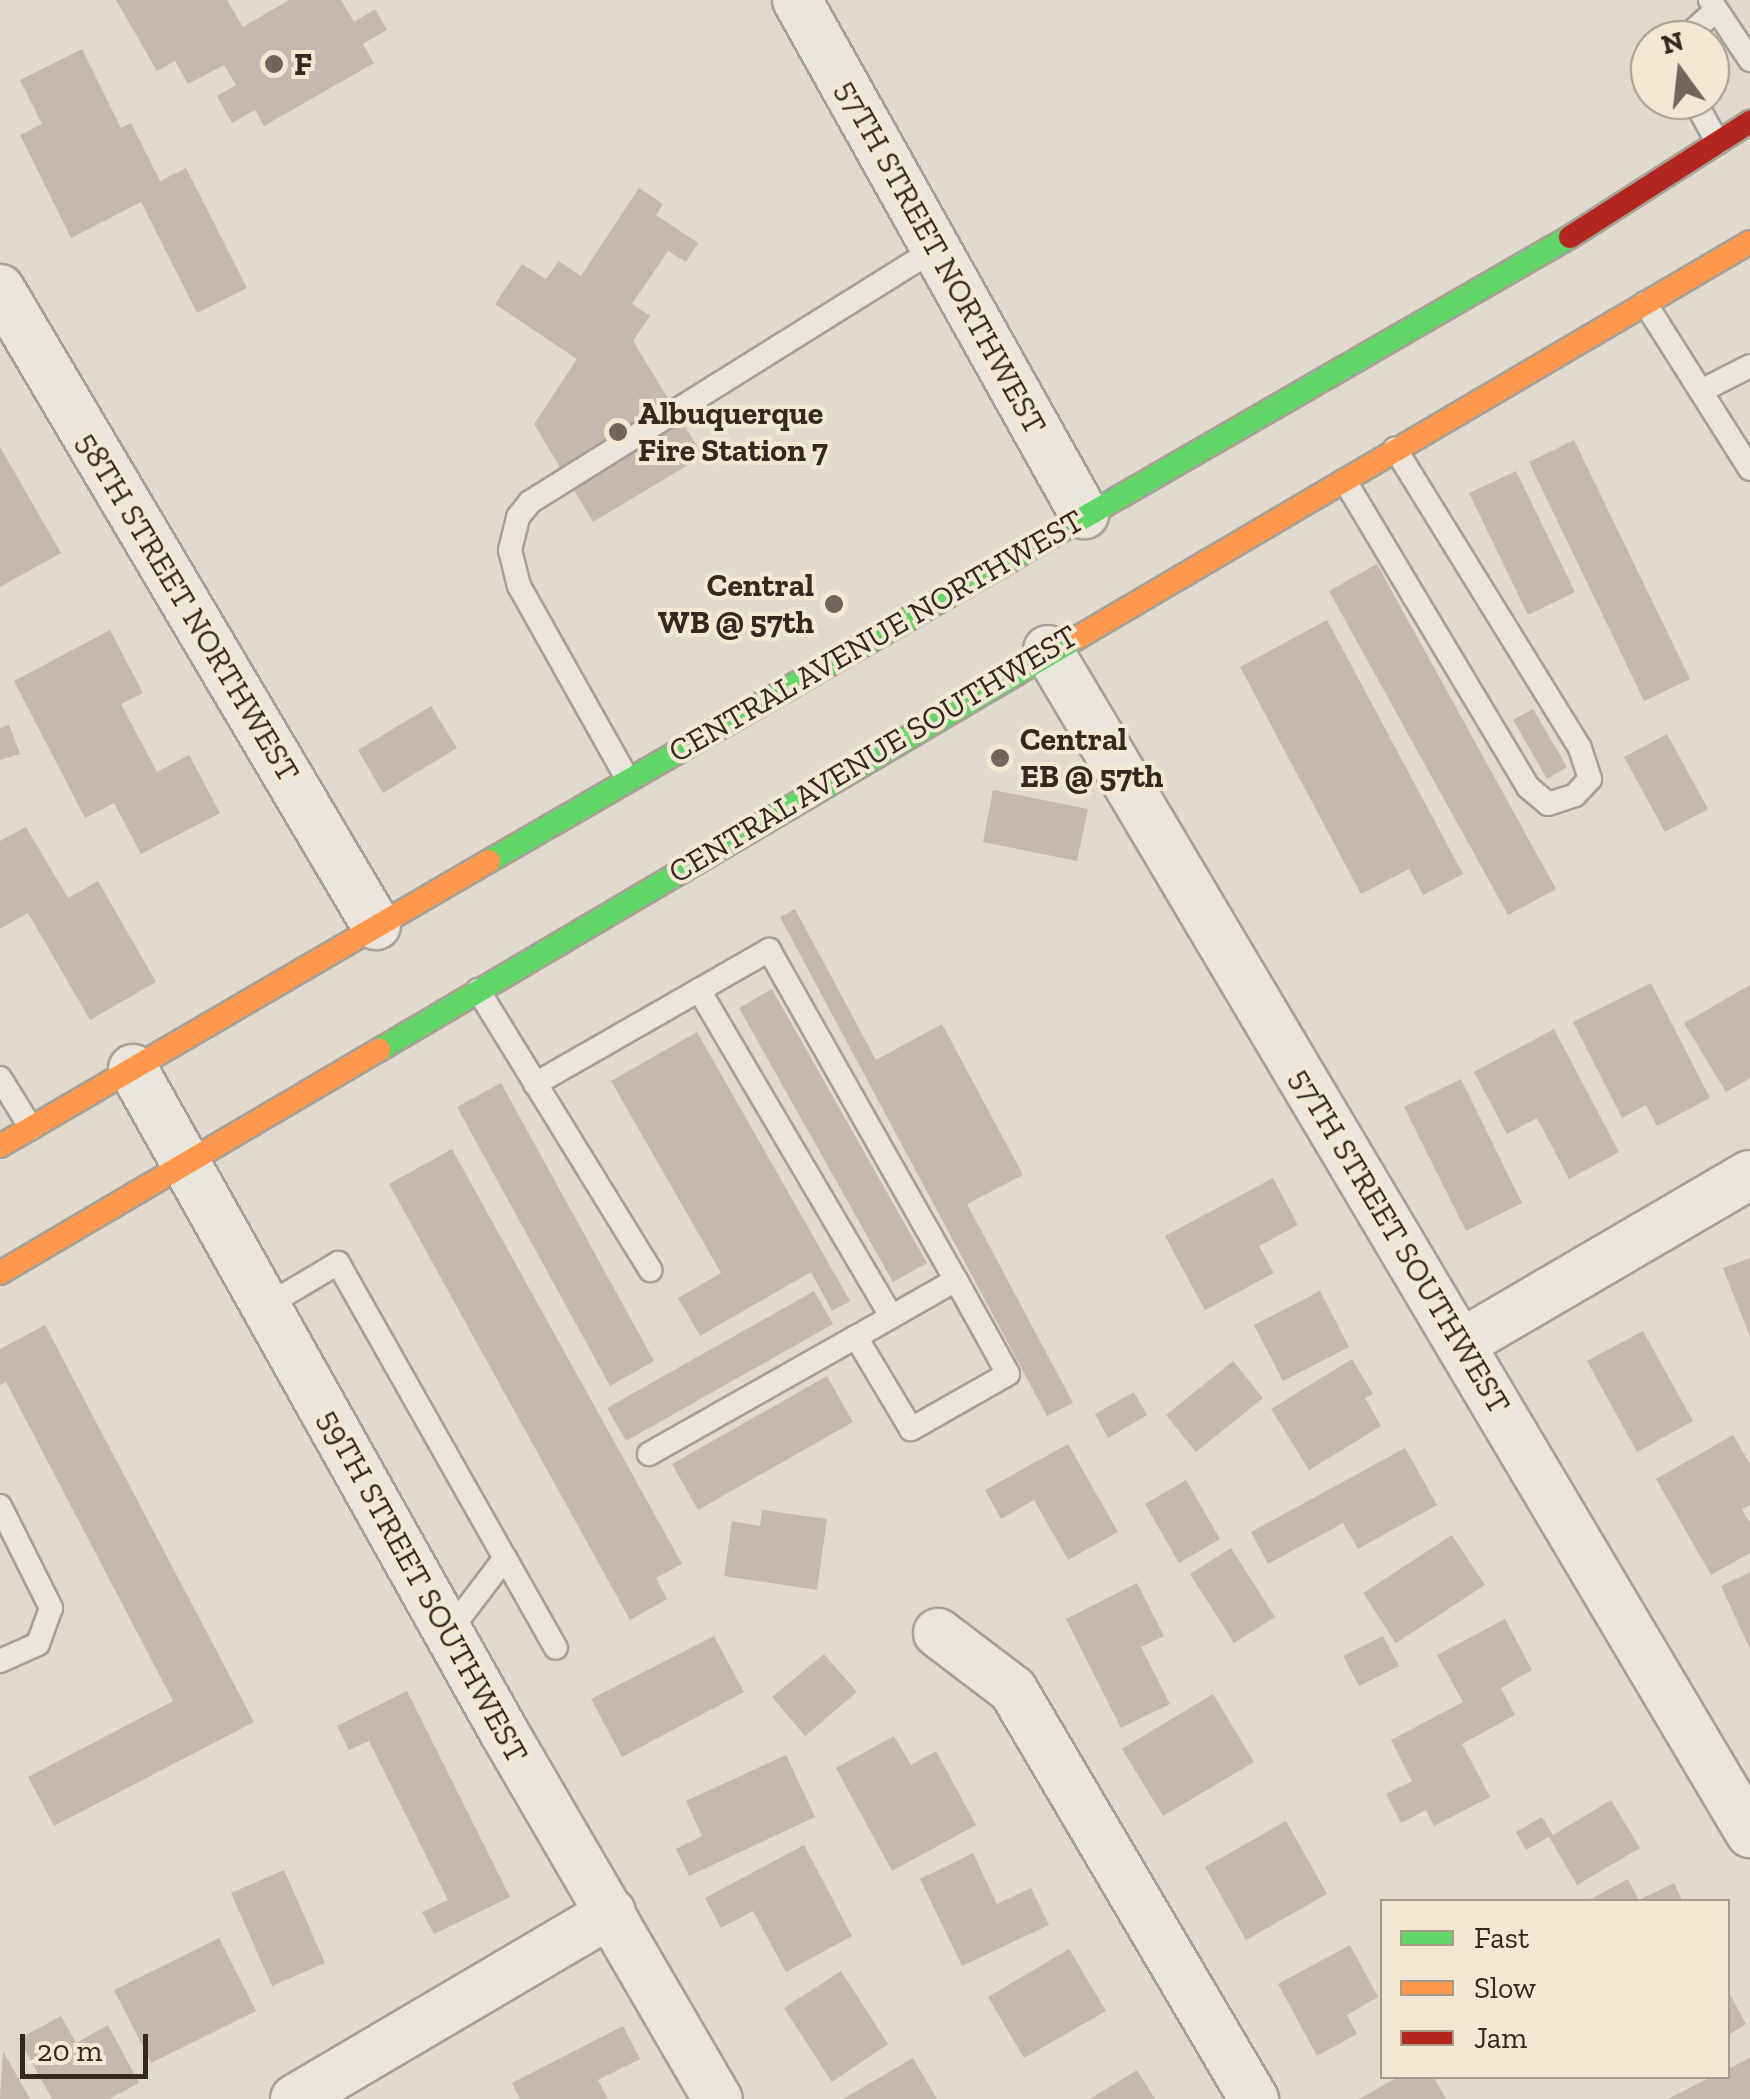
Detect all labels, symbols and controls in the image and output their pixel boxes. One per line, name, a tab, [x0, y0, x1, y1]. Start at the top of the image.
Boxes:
north arrow	[1630, 20, 1730, 120]
text: N	[1658, 24, 1687, 61]
place label: F	[294, 45, 312, 83]
marker: F	[263, 53, 285, 75]
street label: 57TH STREET NORTHWEST	[827, 73, 1055, 441]
place label: Albuquerque Fire Station 7	[638, 395, 828, 470]
marker: Albuquerque Fire Station 7	[607, 421, 629, 443]
street label: 58TH STREET NORTHWEST	[68, 425, 308, 789]
street label: CENTRAL AVENUE NORTHWEST	[661, 501, 1091, 771]
place label: Central WB @ 57th	[658, 567, 814, 642]
marker: Central WB @ 57th	[823, 593, 845, 615]
street label: CENTRAL AVENUE SOUTHWEST	[661, 616, 1085, 892]
place label: Central EB @ 57th	[1020, 721, 1163, 796]
marker: Central EB @ 57th	[989, 747, 1011, 769]
street label: 57TH STREET SOUTHWEST	[1281, 1061, 1519, 1421]
street label: 59TH STREET SOUTHWEST	[310, 1402, 536, 1770]
legend	[1380, 1899, 1730, 2079]
text: Fast	[1474, 1920, 1529, 1956]
text: Slow	[1474, 1970, 1536, 2006]
scale bar	[25, 2014, 152, 2076]
text: Jam	[1474, 2020, 1527, 2056]
text: 20 m	[37, 2033, 102, 2069]

